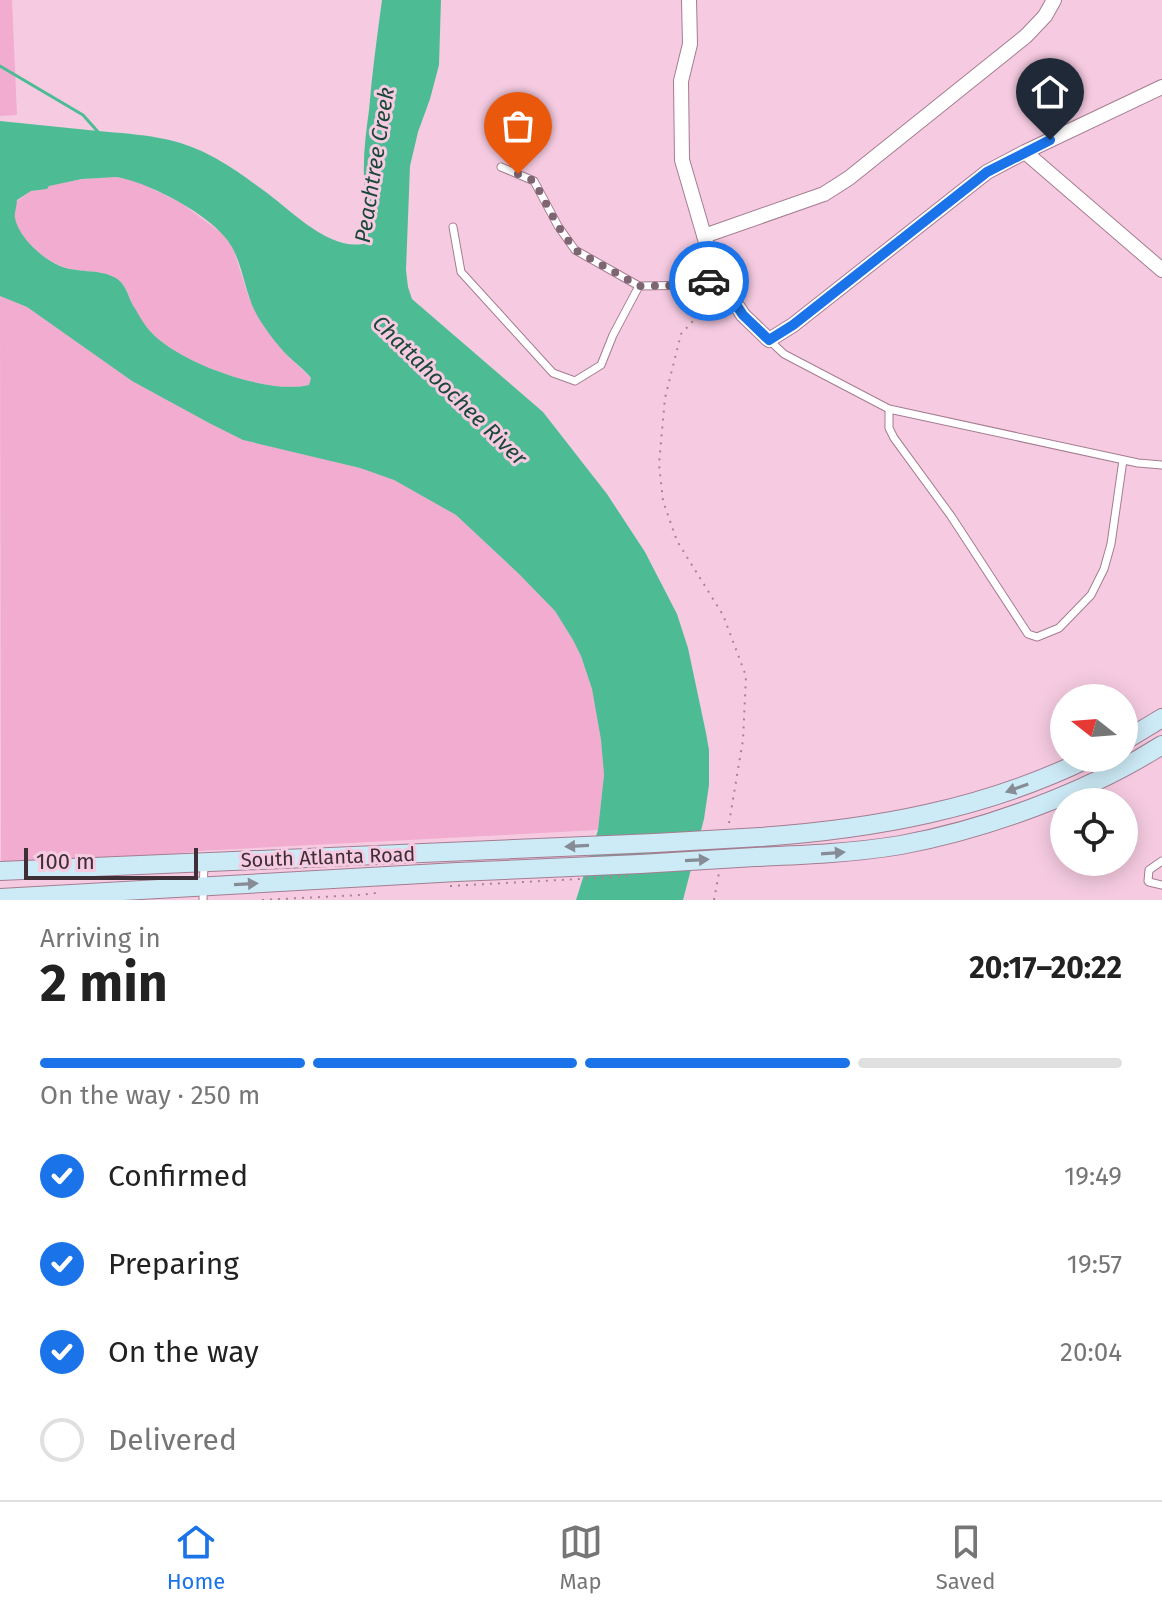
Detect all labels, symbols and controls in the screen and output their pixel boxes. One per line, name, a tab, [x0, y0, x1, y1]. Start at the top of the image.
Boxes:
pin	[1016, 58, 1084, 140]
icon: home	[1028, 70, 1072, 114]
water label: Peachtree Creek	[349, 85, 400, 245]
pin	[484, 92, 552, 174]
icon: bag	[496, 104, 540, 148]
courier	[669, 241, 749, 321]
icon: car	[687, 259, 731, 303]
water label: Chattahoochee River	[367, 310, 533, 471]
north arrow	[1050, 684, 1138, 772]
map controls	[1050, 684, 1138, 876]
one-way arrow	[1004, 782, 1028, 795]
button: locate	[1050, 788, 1138, 876]
one-way arrow	[564, 840, 589, 853]
street label: South Atlanta Road	[240, 842, 416, 872]
scale bar	[24, 844, 198, 880]
one-way arrow	[821, 846, 846, 859]
text: 100 m	[36, 848, 95, 875]
one-way arrow	[685, 853, 710, 866]
one-way arrow	[234, 877, 259, 890]
text: Arriving in	[40, 923, 161, 954]
text: 20:17–20:22	[969, 950, 1122, 986]
text: 2 min	[40, 952, 168, 1015]
text: On the way · 250 m	[40, 1080, 260, 1111]
icon: check	[40, 1154, 84, 1198]
text: Confirmed	[108, 1158, 248, 1194]
text: 19:49	[1064, 1161, 1122, 1192]
icon: check	[40, 1242, 84, 1286]
text: Preparing	[108, 1246, 239, 1282]
text: 19:57	[1067, 1249, 1122, 1280]
icon: check	[40, 1330, 84, 1374]
text: On the way	[108, 1334, 259, 1370]
text: 20:04	[1060, 1337, 1122, 1368]
text: Delivered	[108, 1422, 237, 1458]
tab: Home	[167, 1520, 225, 1595]
tab: Map	[559, 1520, 603, 1595]
tab: Saved	[936, 1520, 995, 1595]

